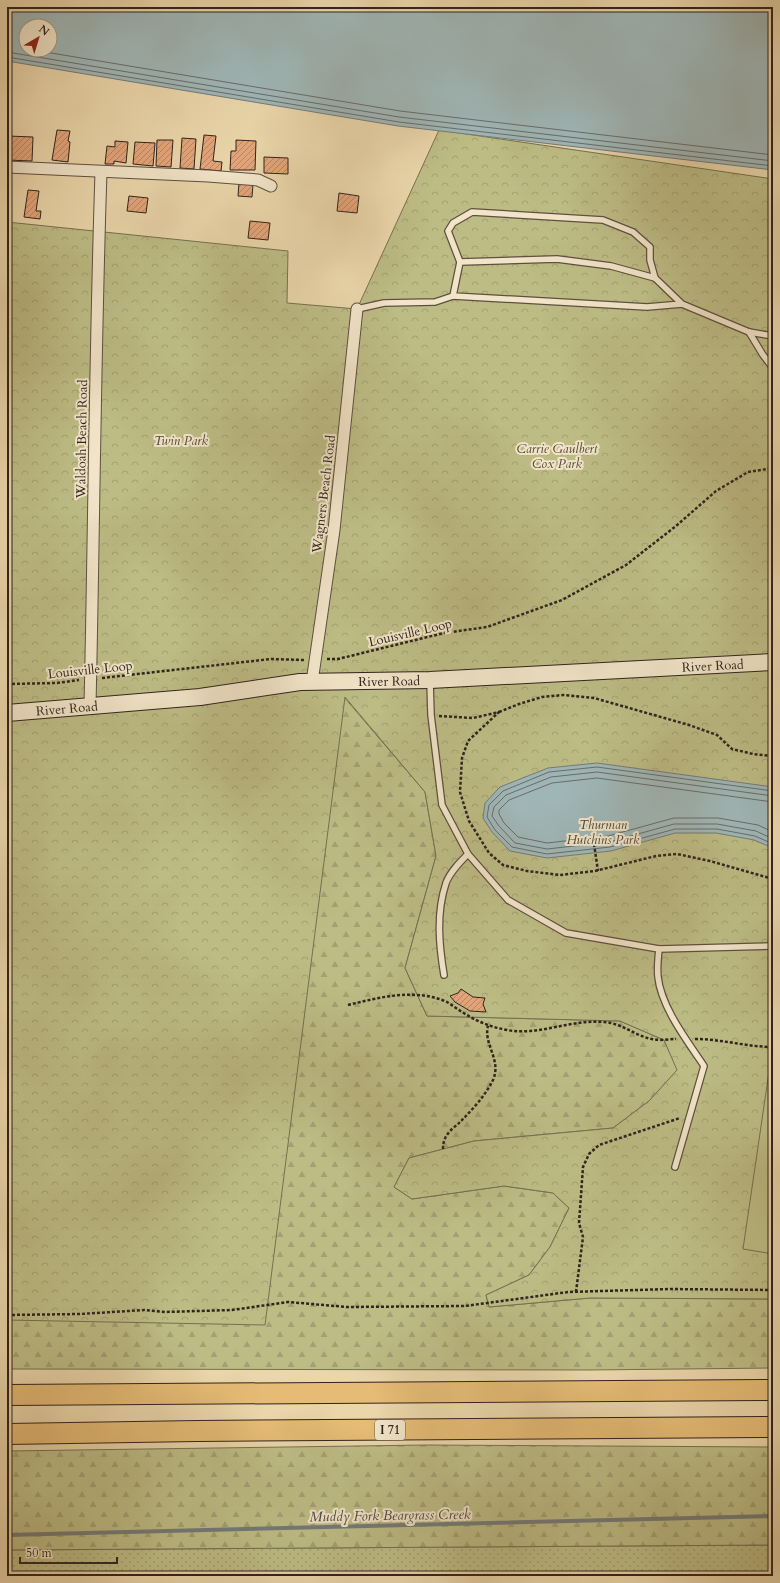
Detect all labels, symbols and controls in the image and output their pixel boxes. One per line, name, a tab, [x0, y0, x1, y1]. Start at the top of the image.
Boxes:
north arrow	[18, 18, 58, 58]
text: N	[35, 22, 53, 40]
street label: Waldoah Beach Road	[72, 379, 92, 500]
park label: Twin Park	[154, 432, 209, 450]
street label: Wagners Beach Road	[308, 434, 340, 555]
park label: Carrie Gaulbert Cox Park	[517, 440, 598, 473]
street label: Louisville Loop	[367, 615, 454, 651]
street label: River Road	[681, 656, 744, 677]
street label: Louisville Loop	[47, 657, 133, 683]
street label: River Road	[358, 672, 420, 691]
street label: River Road	[35, 698, 99, 721]
park label: Thurman Hutchins Park	[567, 816, 640, 849]
road number: I 71	[375, 1420, 405, 1440]
water label: Muddy Fork Beargrass Creek	[309, 1505, 471, 1526]
scale bar	[20, 1539, 117, 1565]
text: 50 m	[26, 1545, 53, 1561]

